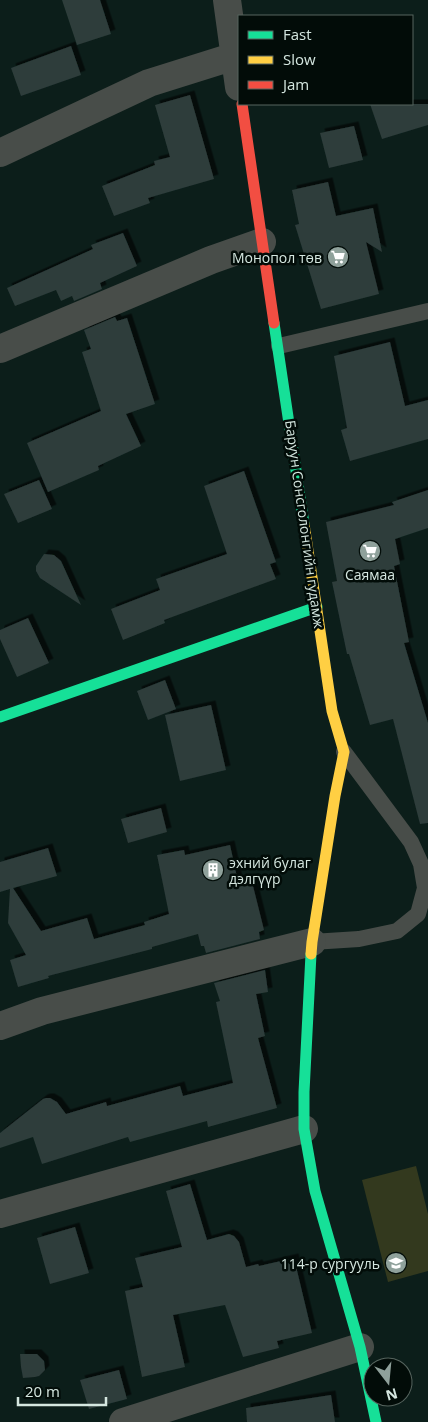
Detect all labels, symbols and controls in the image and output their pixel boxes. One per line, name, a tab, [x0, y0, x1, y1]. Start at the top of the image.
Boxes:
legend	[238, 15, 413, 105]
text: Fast	[283, 24, 312, 44]
text: Slow	[283, 49, 316, 69]
text: Jam	[281, 74, 309, 94]
supermarket icon: Монопол төв	[326, 245, 350, 269]
place label: Монопол төв	[232, 248, 322, 267]
street label: Баруун Сонсголонгийн гудамж	[281, 419, 329, 630]
supermarket icon: Саямаа	[358, 539, 382, 563]
place label: Саямаа	[345, 565, 395, 584]
place label: эхний булаг дэлгүүр	[229, 853, 311, 888]
building icon: эхний булаг дэлгүүр	[201, 858, 225, 882]
school or university icon: 114-р сургууль	[384, 1251, 408, 1275]
place label: 114-р сургууль	[281, 1254, 380, 1273]
north arrow	[363, 1357, 413, 1407]
scale bar	[18, 1374, 105, 1406]
text: 20 m	[25, 1381, 60, 1401]
text: N	[384, 1384, 400, 1406]

